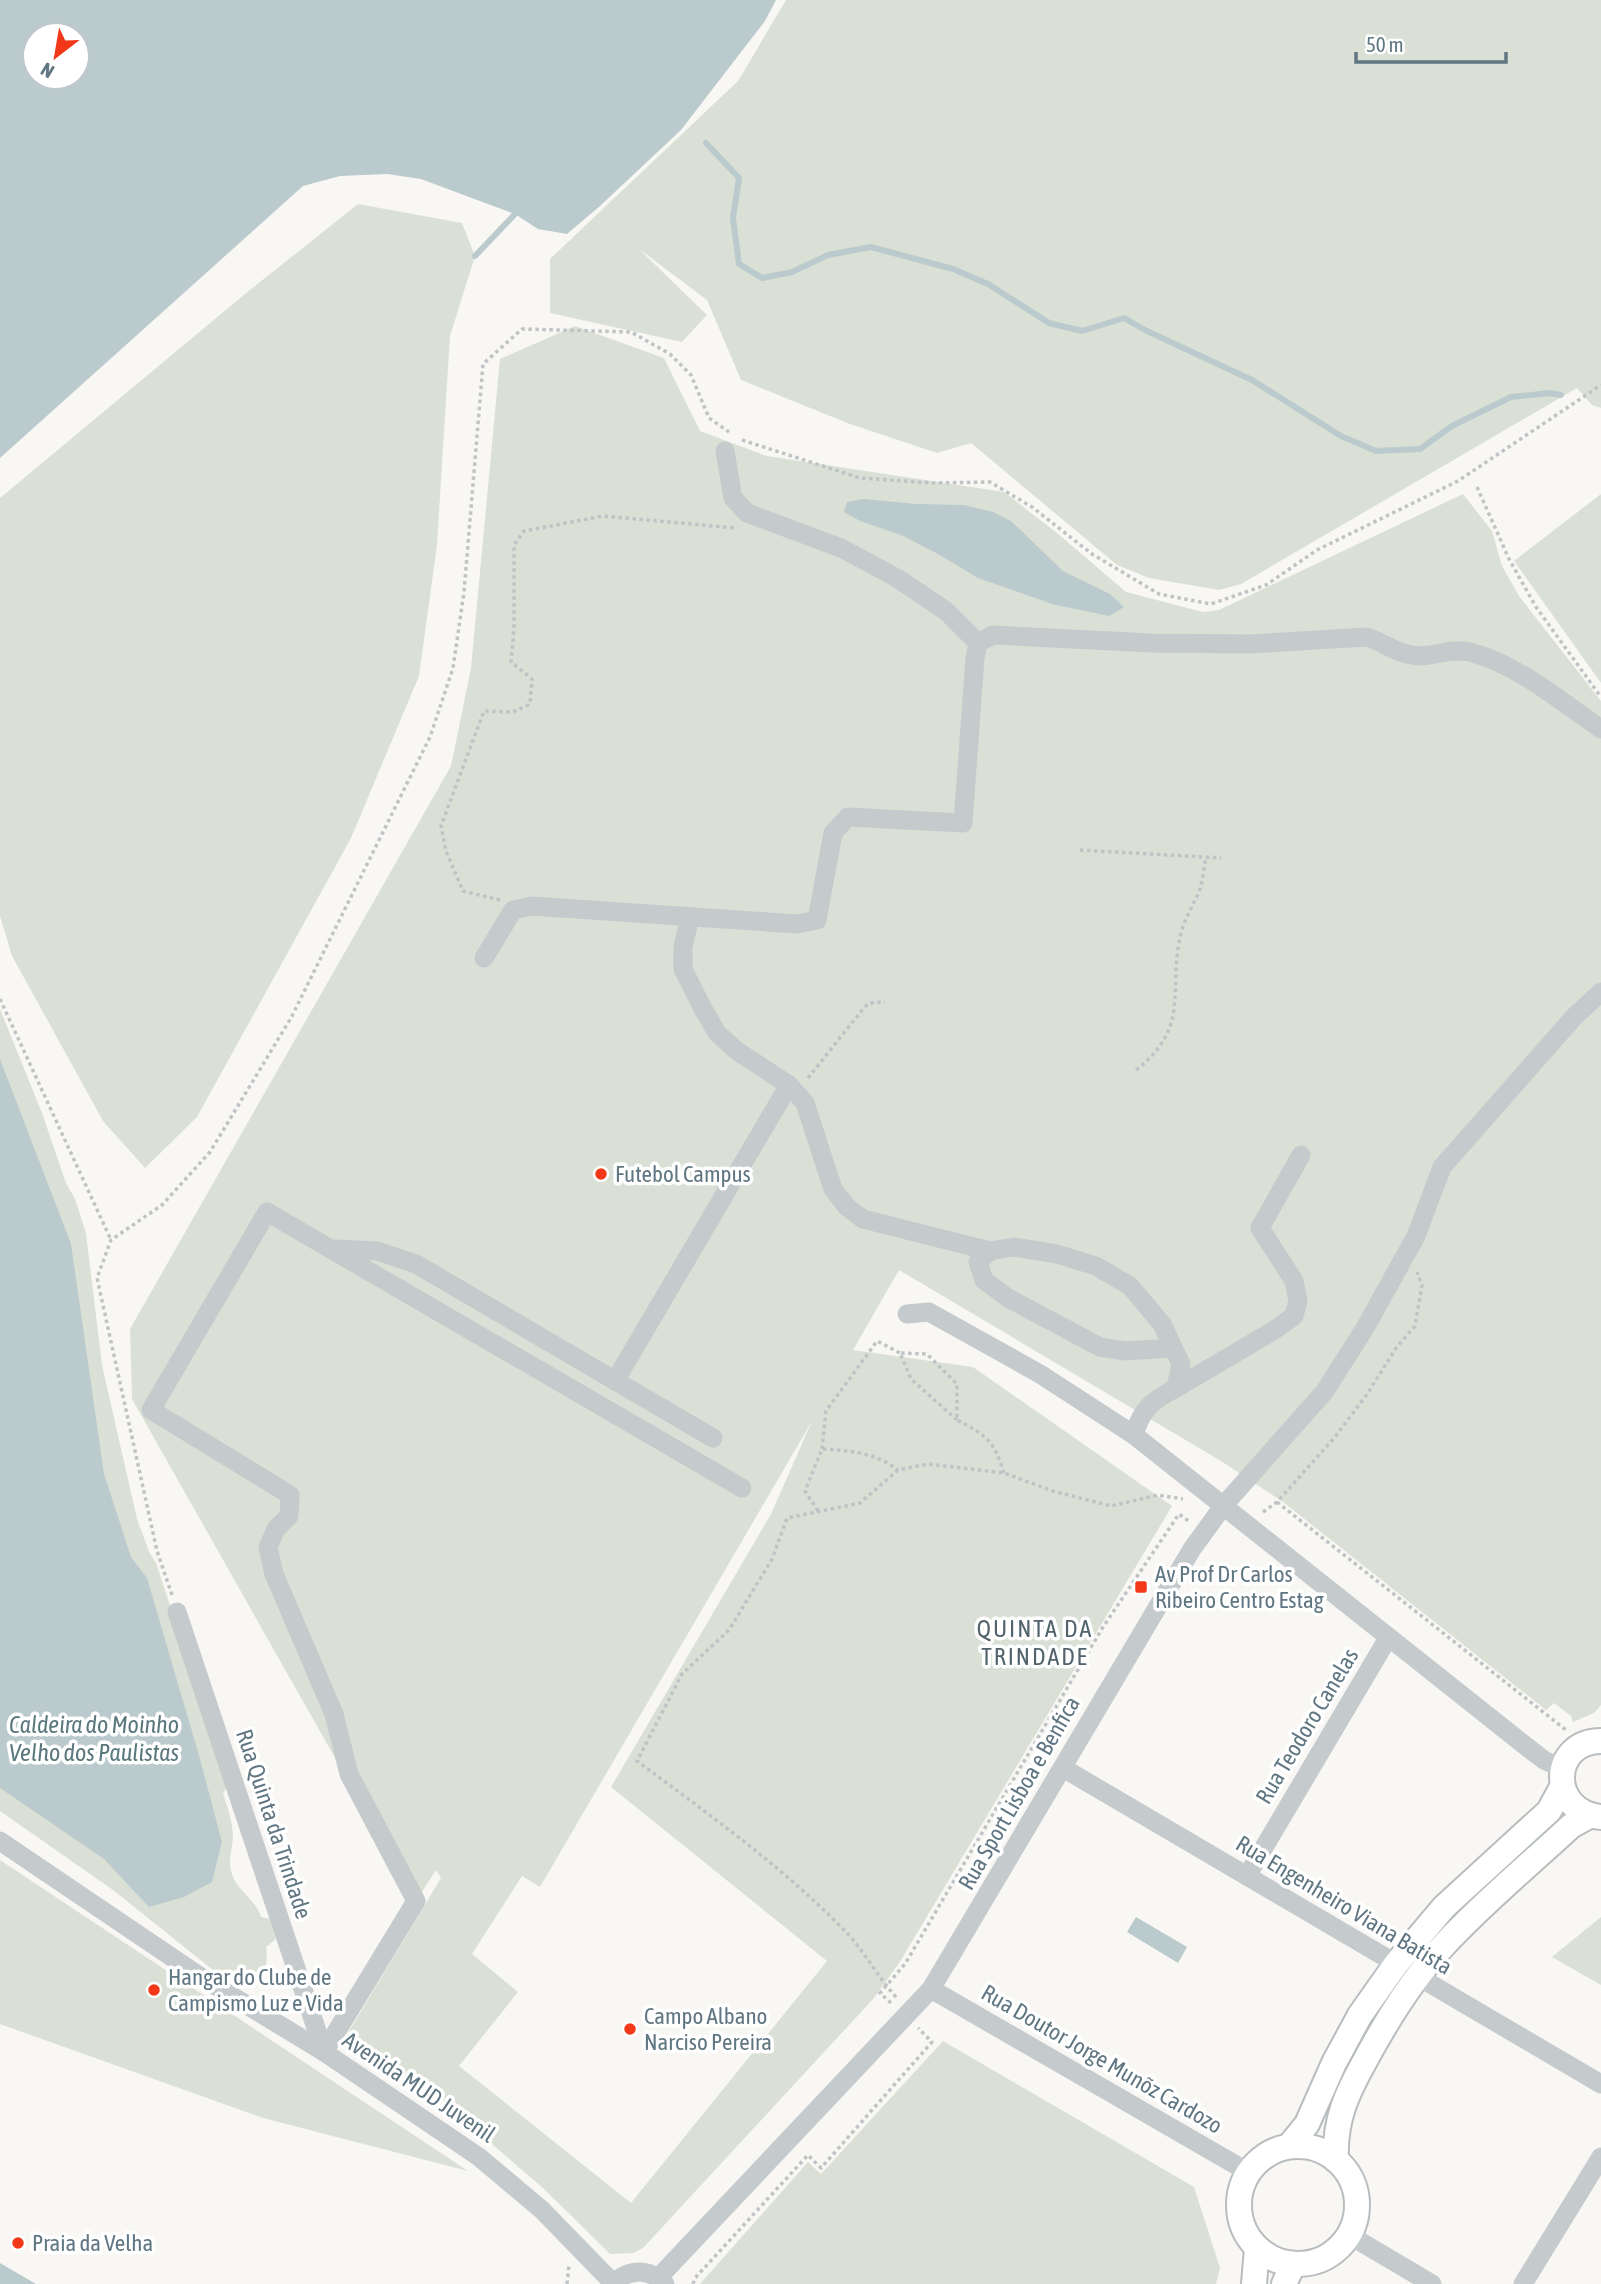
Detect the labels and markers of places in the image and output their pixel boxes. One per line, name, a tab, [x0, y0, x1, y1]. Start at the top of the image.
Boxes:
place label: Futebol Campus	[615, 1161, 751, 1187]
marker: Futebol Campus	[593, 1166, 609, 1182]
place label: Av Prof Dr Carlos Ribeiro Centro Estag	[1155, 1561, 1324, 1613]
marker: Av Prof Dr Carlos Ribeiro Centro Estag	[1133, 1579, 1149, 1595]
place label: Hangar do Clube de Campismo Luz e Vida	[168, 1964, 344, 2016]
marker: Hangar do Clube de Campismo Luz e Vida	[146, 1982, 162, 1998]
place label: Campo Albano Narciso Pereira	[644, 2003, 772, 2055]
marker: Campo Albano Narciso Pereira	[622, 2021, 638, 2037]
place label: Praia da Velha	[32, 2230, 153, 2256]
marker: Praia da Velha	[10, 2235, 26, 2251]

